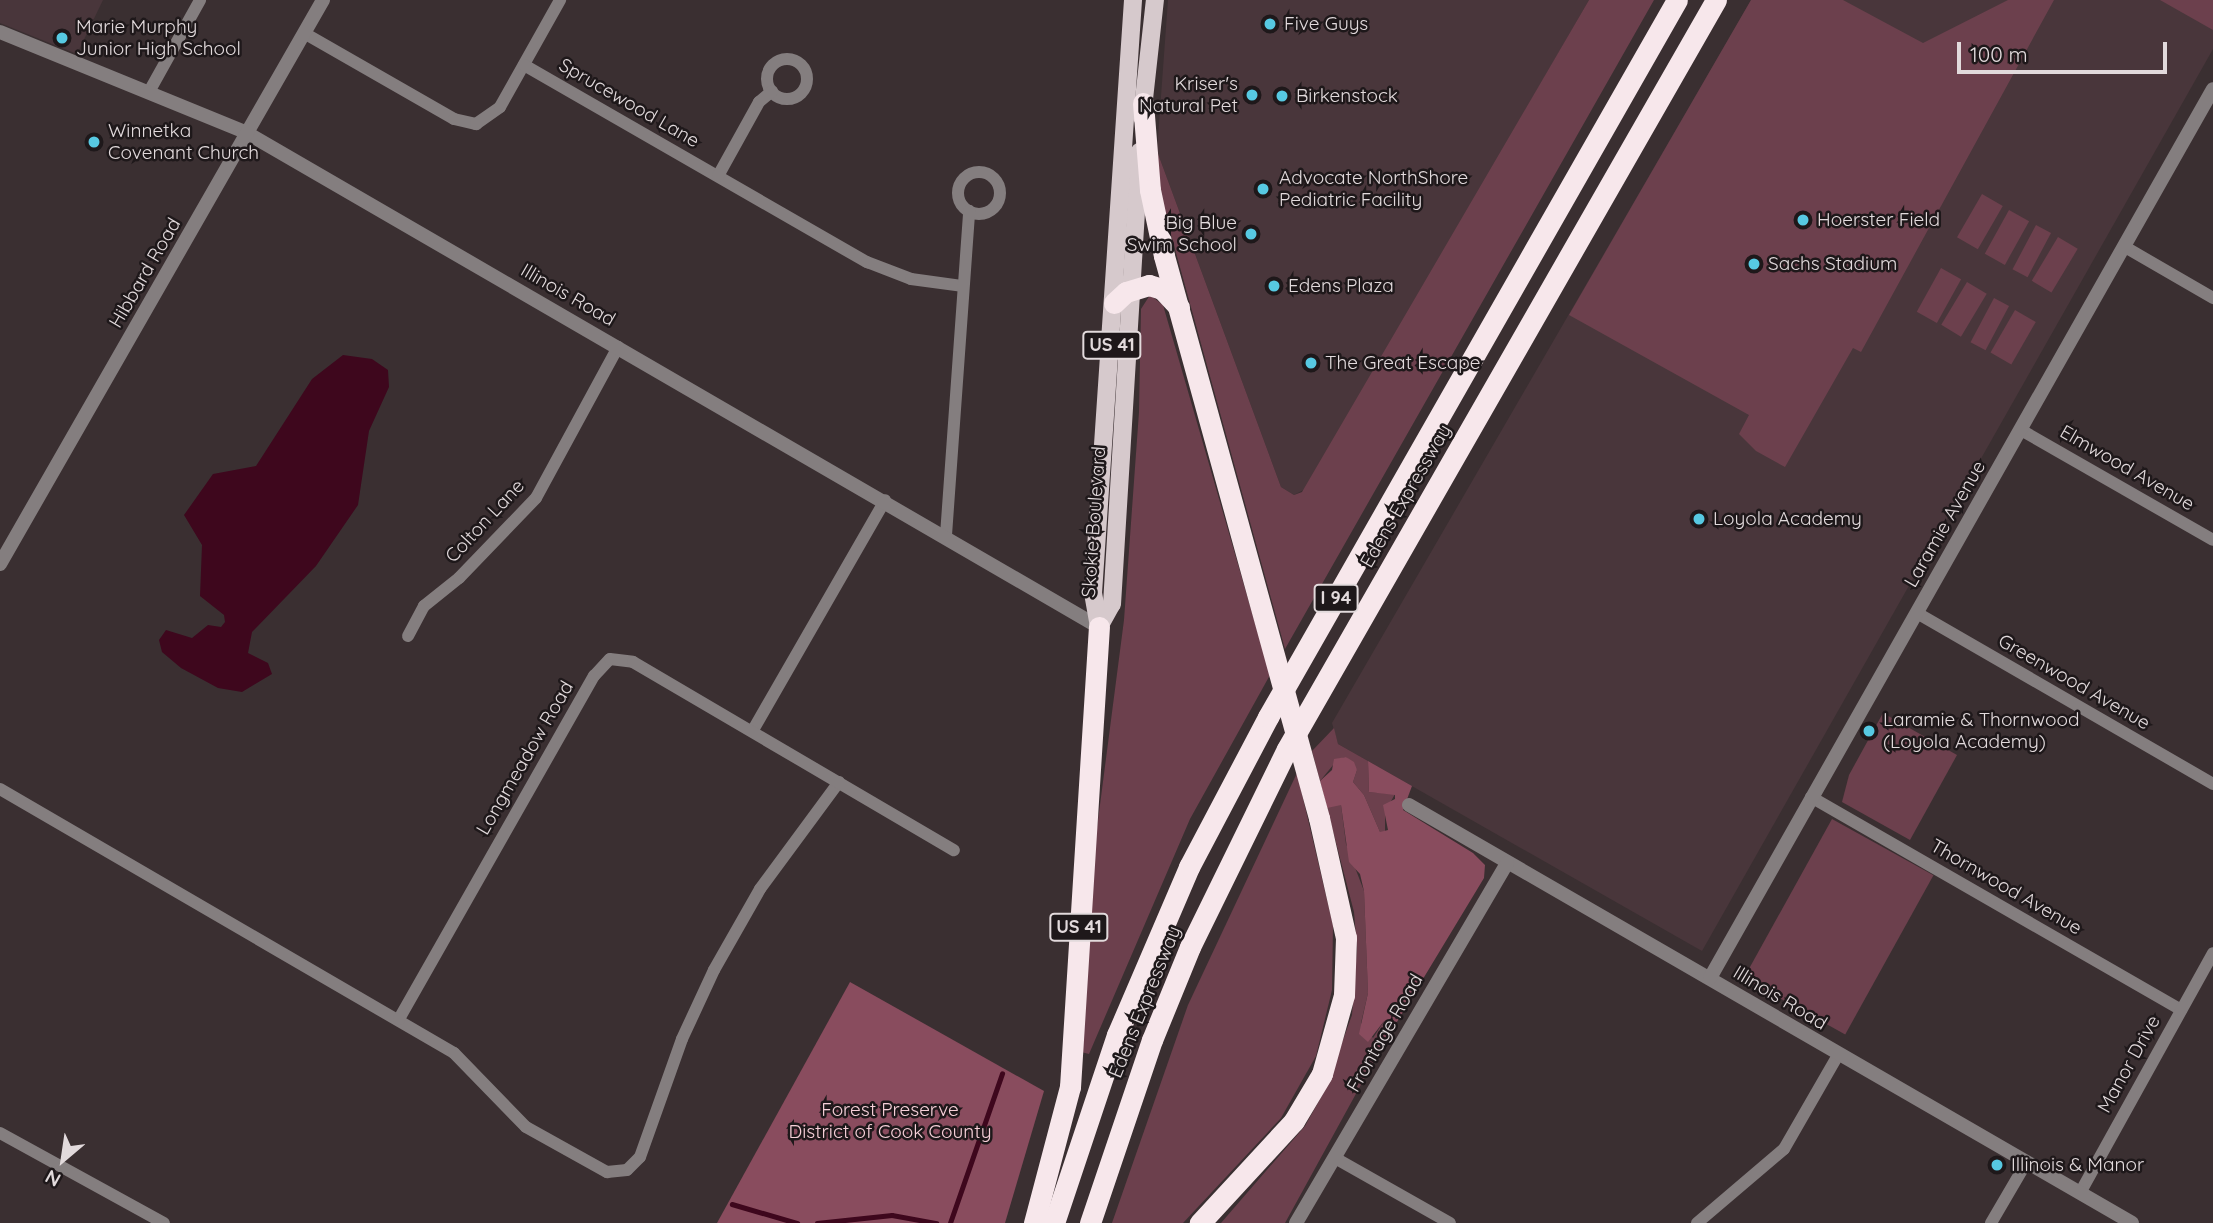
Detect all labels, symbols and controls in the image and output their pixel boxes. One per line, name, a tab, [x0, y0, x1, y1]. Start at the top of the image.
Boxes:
place label: Five Guys	[1284, 13, 1368, 35]
place label: Marie Murphy Junior High School	[76, 16, 241, 60]
marker: Five Guys	[1262, 16, 1278, 32]
scale bar	[1961, 28, 2171, 72]
marker: Marie Murphy Junior High School	[54, 30, 70, 46]
text: 100 m	[1970, 41, 2028, 67]
street label: Sprucewood Lane	[555, 54, 703, 152]
place label: Kriser's Natural Pet	[1139, 73, 1238, 117]
place label: Birkenstock	[1296, 85, 1398, 107]
marker: Kriser's Natural Pet	[1244, 87, 1260, 103]
marker: Birkenstock	[1274, 88, 1290, 104]
place label: Winnetka Covenant Church	[108, 120, 259, 164]
marker: Winnetka Covenant Church	[86, 134, 102, 150]
place label: Advocate NorthShore Pediatric Facility	[1279, 167, 1468, 211]
marker: Advocate NorthShore Pediatric Facility	[1253, 179, 1273, 199]
place label: Hoerster Field	[1817, 209, 1940, 231]
place label: Big Blue Swim School	[1127, 212, 1237, 256]
marker: Hoerster Field	[1795, 212, 1811, 228]
street label: Hibbard Road	[104, 214, 186, 332]
marker: Big Blue Swim School	[1243, 226, 1259, 242]
place label: Sachs Stadium	[1768, 253, 1897, 275]
marker: Sachs Stadium	[1746, 256, 1762, 272]
street label: Illinois Road	[517, 259, 619, 331]
place label: Edens Plaza	[1288, 275, 1394, 297]
marker: Edens Plaza	[1266, 278, 1282, 294]
road number: US 41	[1082, 330, 1142, 360]
place label: The Great Escape	[1325, 352, 1481, 374]
marker: The Great Escape	[1303, 355, 1319, 371]
street label: Edens Expressway	[1356, 420, 1456, 572]
street label: Elmwood Avenue	[2056, 420, 2198, 516]
street label: Skokie Boulevard	[1077, 446, 1111, 598]
street label: Laramie Avenue	[1899, 457, 1991, 591]
street label: Colton Lane	[441, 475, 529, 567]
place label: Loyola Academy	[1713, 508, 1862, 530]
marker: Loyola Academy	[1691, 511, 1707, 527]
road number: I 94	[1313, 584, 1359, 612]
street label: Greenwood Avenue	[1994, 629, 2154, 735]
street label: Longmeadow Road	[472, 677, 578, 839]
place label: Laramie & Thornwood (Loyola Academy)	[1883, 709, 2079, 753]
marker: Laramie & Thornwood (Loyola Academy)	[1861, 723, 1877, 739]
street label: Thornwood Avenue	[1926, 834, 2086, 940]
road number: US 41	[1049, 912, 1109, 942]
street label: Edens Expressway	[1104, 923, 1186, 1081]
street label: Illinois Road	[1729, 961, 1831, 1035]
street label: Frontage Road	[1342, 970, 1428, 1096]
street label: Manor Drive	[2093, 1011, 2165, 1117]
park label: Forest Preserve District of Cook County	[788, 1099, 992, 1143]
north arrow	[28, 1125, 98, 1195]
place label: Illinois & Manor	[2011, 1154, 2144, 1176]
marker: Illinois & Manor	[1989, 1157, 2005, 1173]
text: N	[41, 1164, 65, 1192]

